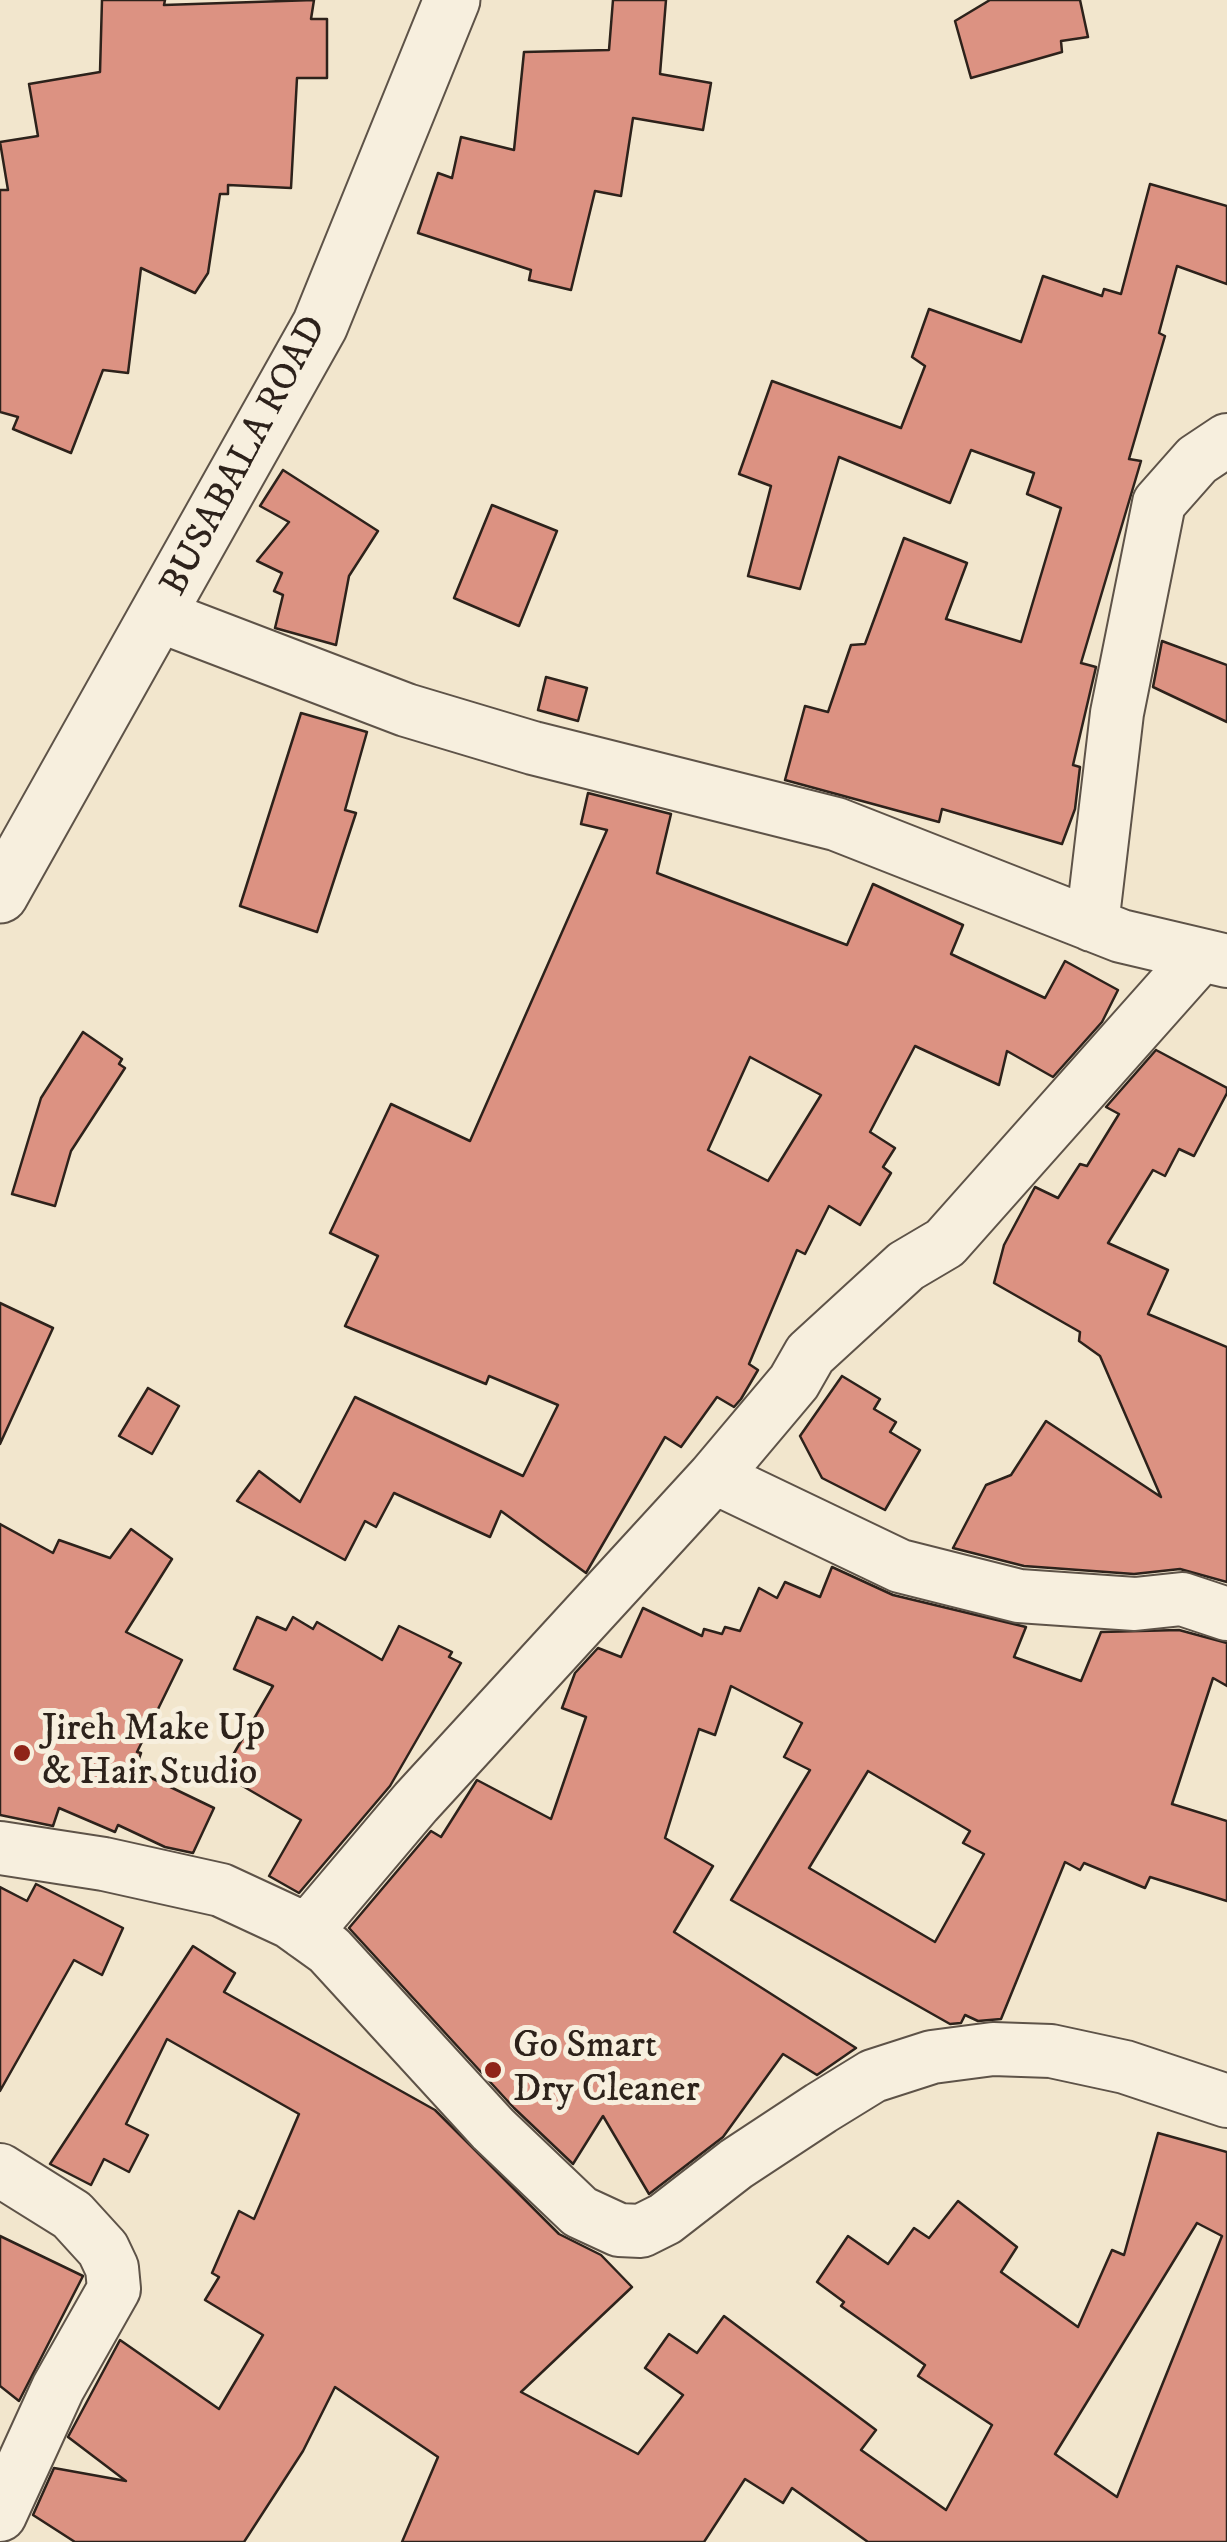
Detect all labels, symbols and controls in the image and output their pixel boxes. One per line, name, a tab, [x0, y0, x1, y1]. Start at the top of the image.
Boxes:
street label: BUSABALA ROAD	[153, 309, 339, 605]
place label: Jireh Make Up & Hair Studio	[42, 1708, 265, 1798]
marker: Jireh Make Up & Hair Studio	[11, 1742, 33, 1764]
place label: Go Smart Dry Cleaner	[513, 2025, 700, 2114]
marker: Go Smart Dry Cleaner	[482, 2059, 504, 2081]

